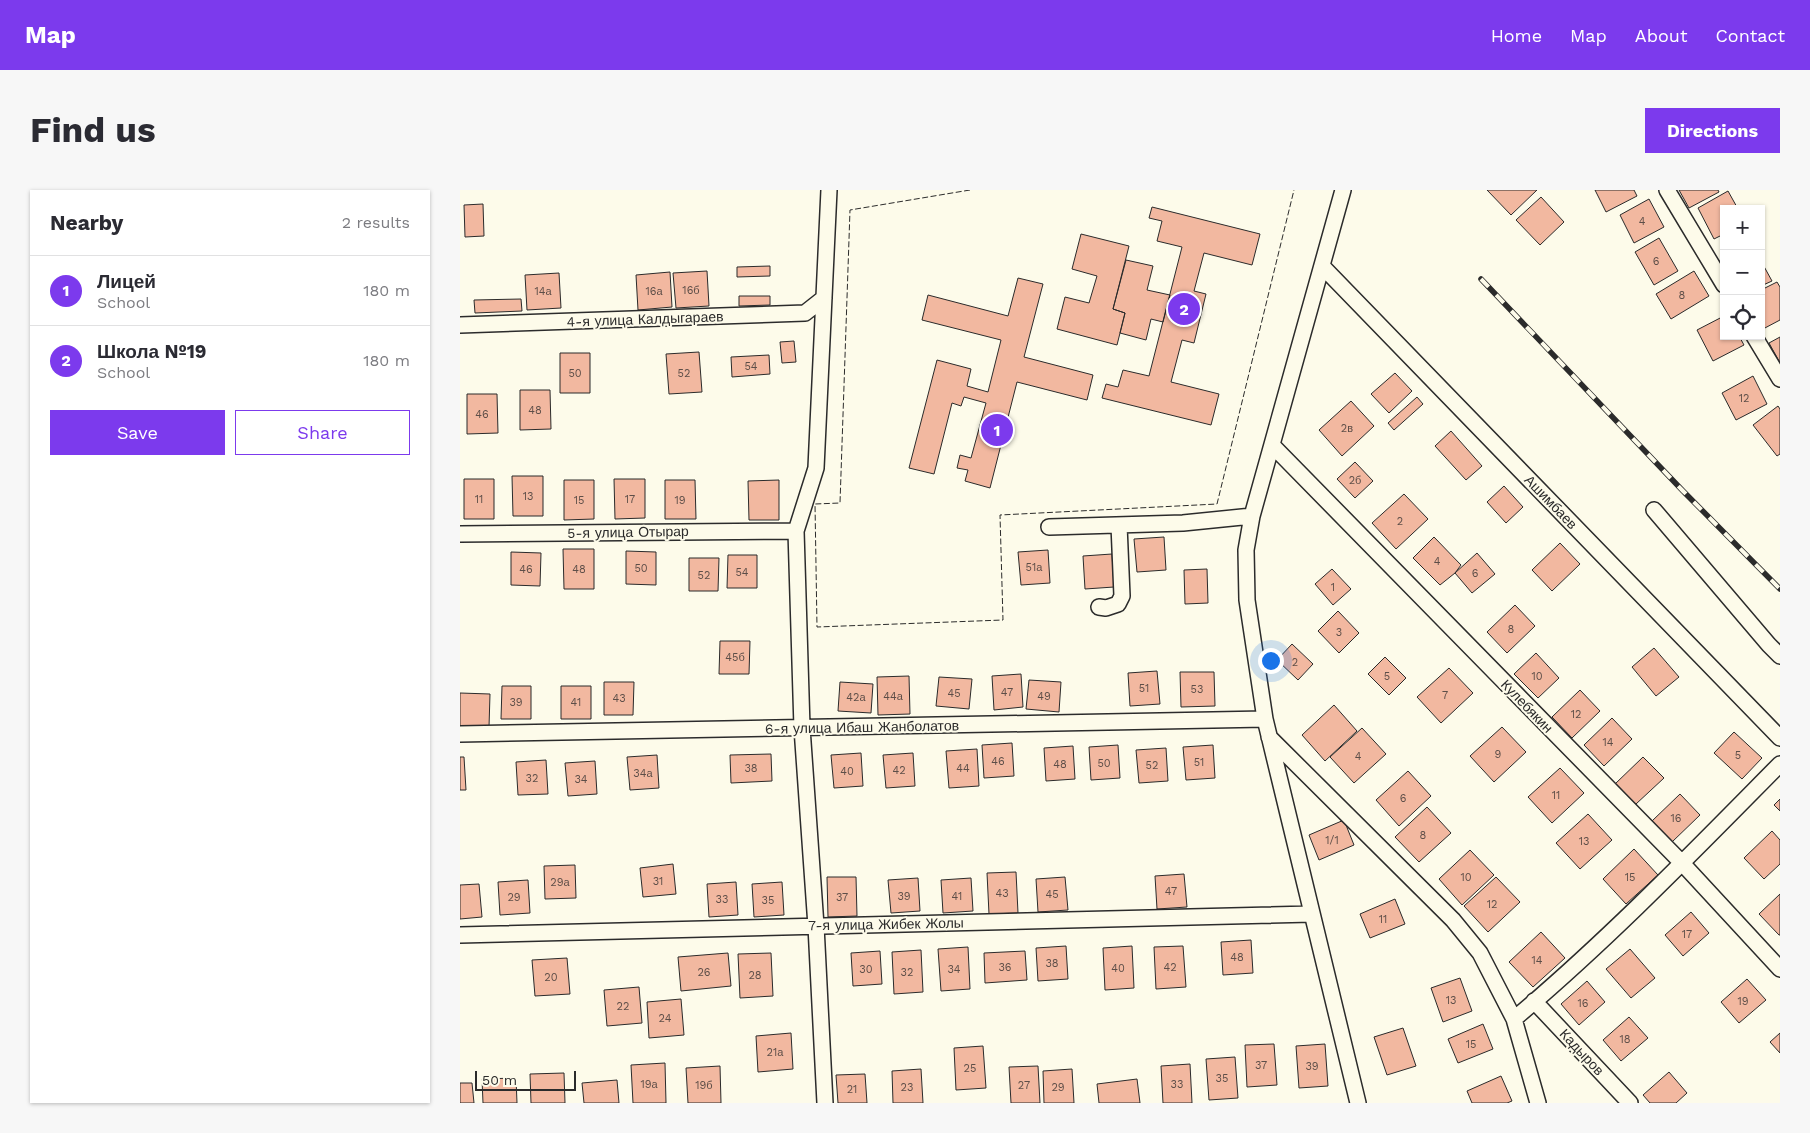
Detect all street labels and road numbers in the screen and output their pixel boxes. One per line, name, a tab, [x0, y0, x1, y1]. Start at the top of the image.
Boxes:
street label: 4-я улица Калдыгараев	[566, 308, 724, 330]
street label: Ашимбаев	[1521, 472, 1581, 532]
street label: 5-я улица Отырар	[567, 523, 689, 541]
street label: Кулебякин	[1498, 676, 1556, 736]
street label: 6-я улица Ибаш Жанболатов	[765, 717, 959, 737]
street label: 7-я улица Жибек Жолы	[808, 915, 964, 933]
street label: Кадыров	[1557, 1026, 1607, 1078]

